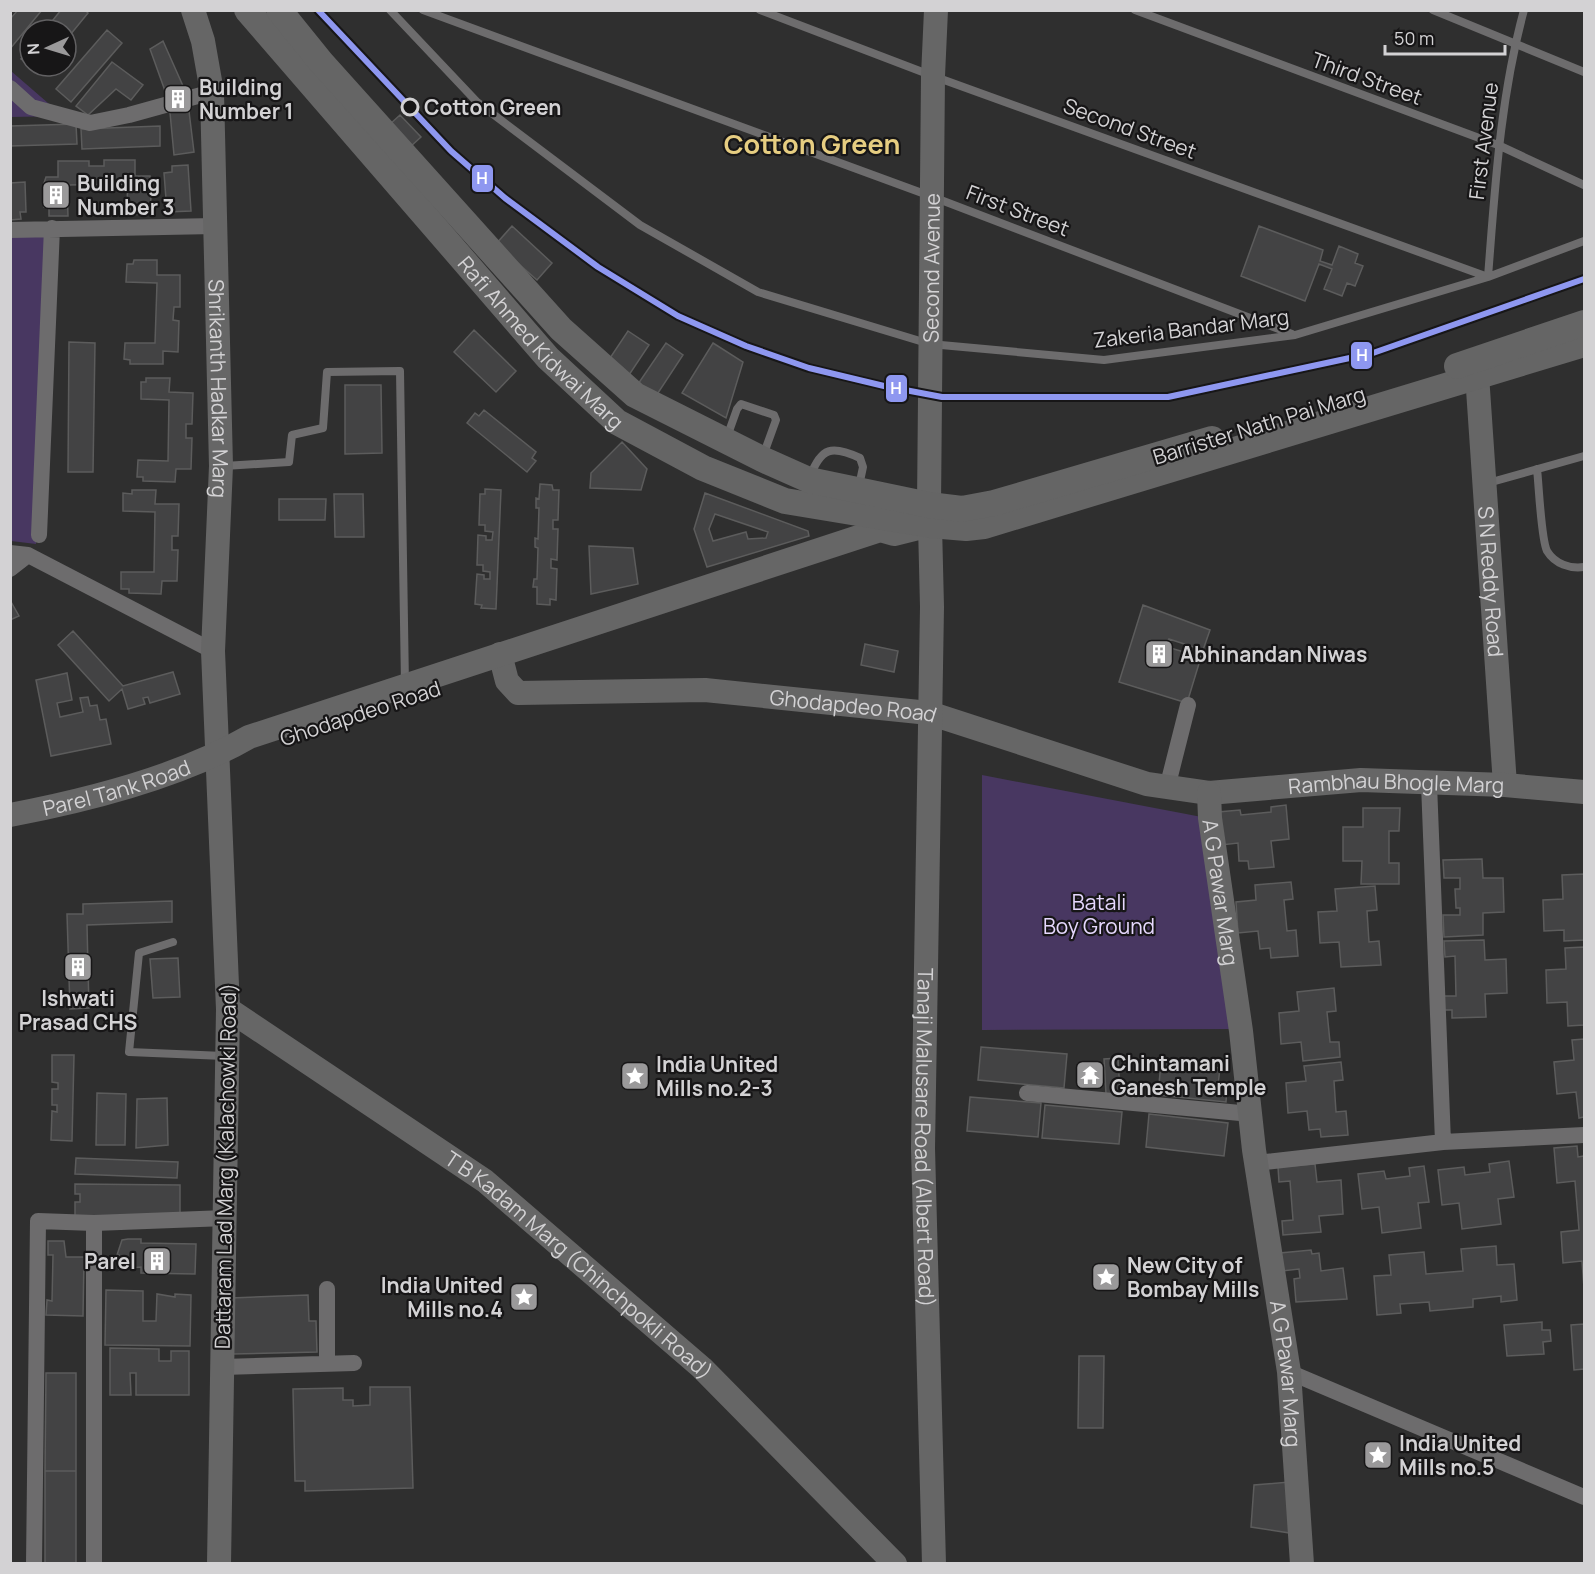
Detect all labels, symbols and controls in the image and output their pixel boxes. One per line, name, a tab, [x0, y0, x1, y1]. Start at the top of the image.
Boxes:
north arrow	[18, 18, 78, 78]
scale bar	[1385, 18, 1505, 56]
text: 50 m	[1394, 26, 1434, 50]
text: N	[22, 43, 44, 56]
street label: Third Street	[1308, 45, 1426, 111]
place label: Building Number 1	[199, 73, 293, 125]
street label: First Avenue	[1462, 81, 1504, 201]
building icon: Building Number 1	[162, 83, 194, 115]
street label: Second Street	[1060, 91, 1200, 165]
place label: Cotton Green	[424, 93, 561, 121]
marker: Cotton Green	[401, 98, 419, 116]
district label: Cotton Green	[724, 125, 900, 162]
line badge: H	[471, 164, 494, 193]
text: H	[476, 167, 488, 189]
place label: Building Number 3	[77, 169, 174, 221]
street label: First Street	[963, 178, 1073, 242]
building icon: Building Number 3	[40, 179, 72, 211]
street label: Second Avenue	[917, 193, 946, 343]
street label: Rafi Ahmed Kidwai Marg	[452, 250, 630, 435]
street label: Shrikanth Hadkar Marg	[203, 279, 235, 499]
street label: Zakeria Bandar Marg	[1091, 302, 1291, 354]
line badge: H	[1350, 341, 1373, 370]
text: H	[1356, 344, 1368, 366]
line badge: H	[885, 374, 908, 403]
text: H	[890, 377, 902, 399]
street label: Barrister Nath Pai Marg	[1149, 379, 1369, 471]
street label: S N Reddy Road	[1472, 505, 1510, 658]
building icon: Abhinandan Niwas	[1143, 638, 1175, 670]
place label: Abhinandan Niwas	[1180, 640, 1367, 668]
street label: Ghodapdeo Road	[276, 674, 444, 752]
street label: Ghodapdeo Road	[768, 683, 940, 729]
street label: Parel Tank Road	[40, 753, 194, 822]
street label: Rambhau Bhogle Marg	[1287, 766, 1505, 800]
street label: A G Pawar Marg	[1196, 817, 1245, 967]
park label: Batali Boy Ground	[1043, 888, 1155, 940]
building icon: Ishwati Prasad CHS	[62, 951, 94, 983]
street label: Tanaji Malusare Road (Albert Road)	[909, 968, 941, 1308]
street label: Dattaram Lad Marg (Kalachowki Road)	[208, 983, 242, 1349]
place label: Ishwati Prasad CHS	[19, 984, 137, 1036]
place label: Chintamani Ganesh Temple	[1111, 1049, 1267, 1101]
place label: India United Mills no.2-3	[656, 1050, 778, 1102]
temple icon: Chintamani Ganesh Temple	[1074, 1059, 1106, 1091]
place icon: India United Mills no.2-3	[619, 1060, 651, 1092]
street label: T B Kadam Marg (Chinchpokli Road)	[440, 1144, 719, 1385]
building icon: Parel	[141, 1245, 173, 1277]
place label: Parel	[84, 1247, 136, 1275]
place label: New City of Bombay Mills	[1127, 1251, 1259, 1303]
place icon: New City of Bombay Mills	[1090, 1261, 1122, 1293]
place label: India United Mills no.4	[381, 1271, 503, 1323]
place icon: India United Mills no.4	[508, 1281, 540, 1313]
street label: A G Pawar Marg	[1264, 1298, 1308, 1448]
place label: India United Mills no.5	[1399, 1429, 1521, 1481]
place icon: India United Mills no.5	[1362, 1439, 1394, 1471]

